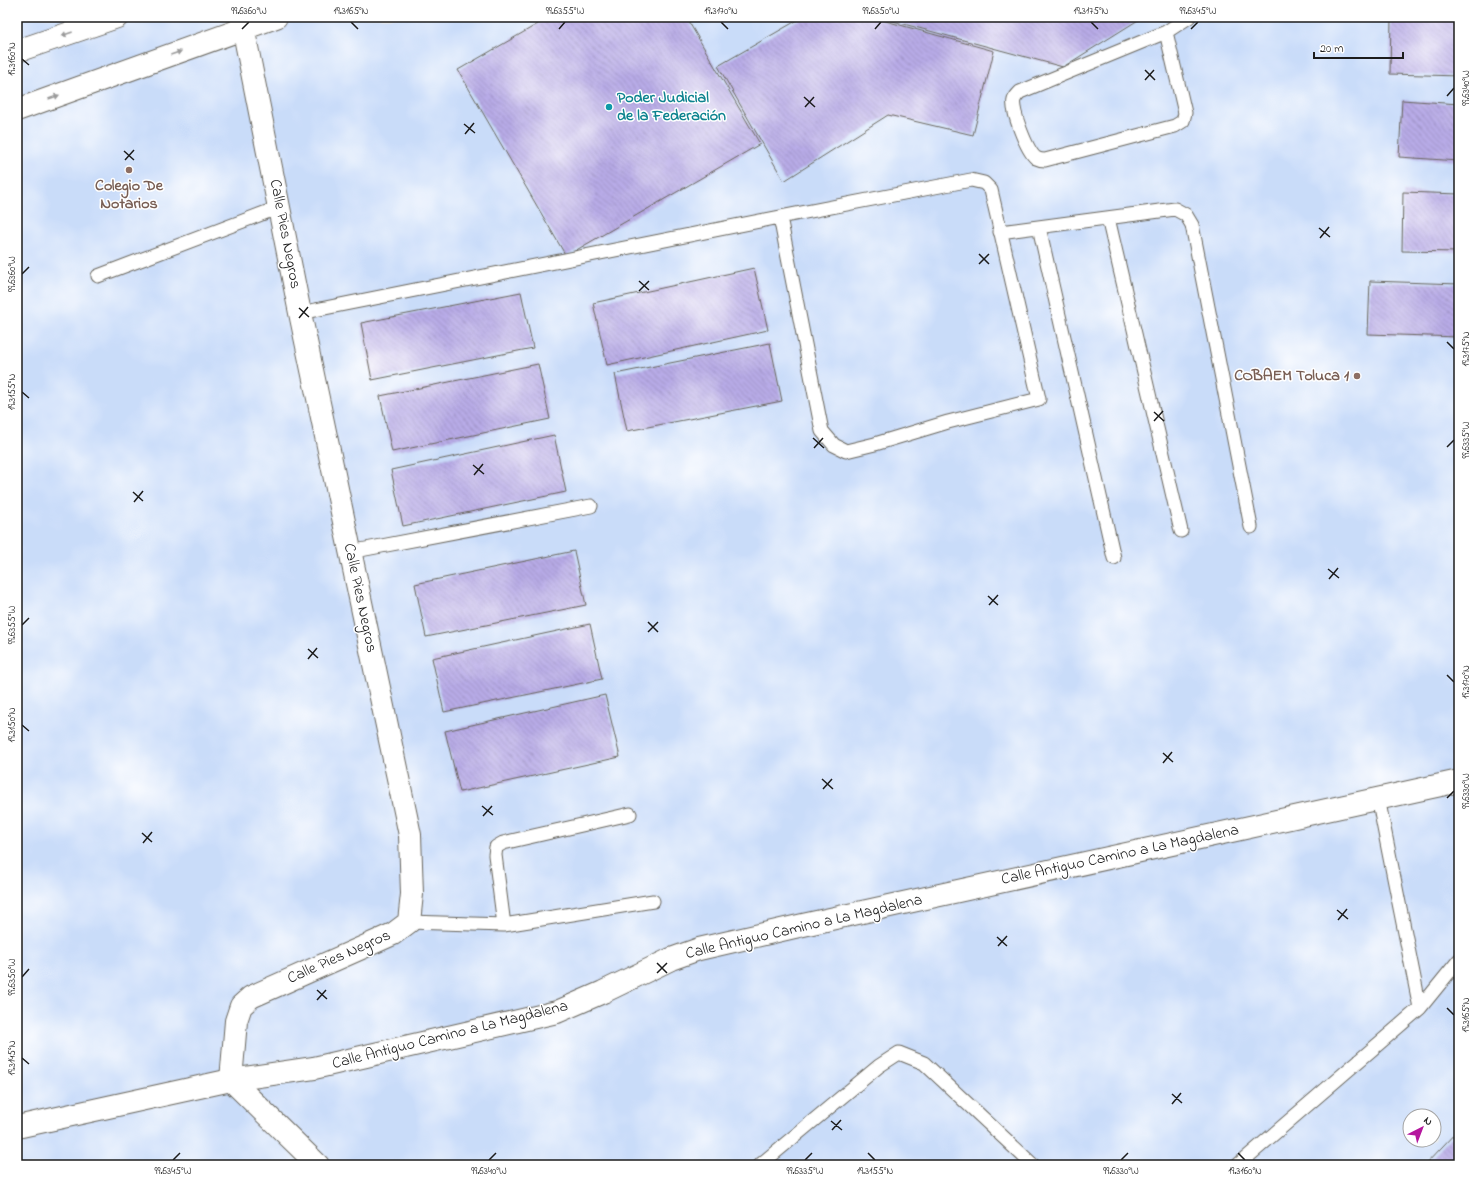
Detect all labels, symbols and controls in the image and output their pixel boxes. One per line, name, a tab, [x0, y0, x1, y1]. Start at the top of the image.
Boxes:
text: 99.6360°W	[231, 4, 267, 19]
text: 19.3165°N	[333, 4, 369, 19]
text: 99.6355°W	[546, 4, 584, 19]
text: 19.3170°N	[704, 4, 738, 19]
text: 99.6350°W	[862, 4, 900, 19]
text: 19.3175°N	[1074, 4, 1109, 19]
text: 99.6345°W	[1180, 4, 1217, 19]
one-way arrow	[61, 31, 73, 37]
scale bar	[1314, 34, 1403, 60]
text: 20 m	[1320, 40, 1343, 58]
text: 19.3160°N	[5, 42, 20, 76]
one-way arrow	[170, 50, 182, 56]
text: 99.6340°W	[1459, 70, 1474, 106]
place label: Poder Judicial de la Federación	[617, 86, 726, 128]
one-way arrow	[48, 94, 60, 100]
marker: Poder Judicial de la Federación	[604, 102, 614, 112]
marker: Colegio De Notarios	[124, 165, 134, 175]
place label: Colegio De Notarios	[95, 174, 164, 216]
street label: Calle Pies Negros	[263, 177, 307, 291]
text: 99.6360°W	[5, 256, 20, 292]
text: 19.3175°N	[1459, 331, 1474, 366]
place label: COBAEM Toluca 1	[1234, 364, 1350, 388]
marker: COBAEM Toluca 1	[1352, 371, 1362, 381]
text: 19.3155°N	[5, 374, 20, 410]
text: 99.6335°W	[1459, 421, 1474, 458]
street label: Calle Pies Negros	[337, 541, 383, 655]
text: 99.6355°W	[5, 606, 20, 644]
text: 19.3170°N	[1459, 665, 1474, 699]
text: 19.3150°N	[5, 707, 20, 743]
text: 99.6330°W	[1459, 773, 1474, 809]
street label: Calle Antiguo Camino a La Magdalena	[999, 818, 1241, 892]
street label: Calle Antiguo Camino a La Magdalena	[683, 888, 925, 966]
street label: Calle Pies Negros	[283, 923, 395, 991]
text: 99.6350°W	[5, 958, 20, 996]
street label: Calle Antiguo Camino a La Magdalena	[330, 994, 570, 1076]
text: 19.3165°N	[1459, 997, 1474, 1033]
text: 19.3145°N	[5, 1040, 20, 1075]
north arrow	[1402, 1108, 1442, 1148]
text: N	[1420, 1113, 1436, 1130]
text: 99.6345°W	[155, 1164, 192, 1179]
text: 99.6340°W	[471, 1164, 507, 1179]
text: 99.6335°W	[787, 1164, 824, 1179]
text: 19.3155°N	[857, 1164, 893, 1179]
text: 99.6330°W	[1103, 1164, 1139, 1179]
text: 19.3160°N	[1228, 1164, 1262, 1179]

